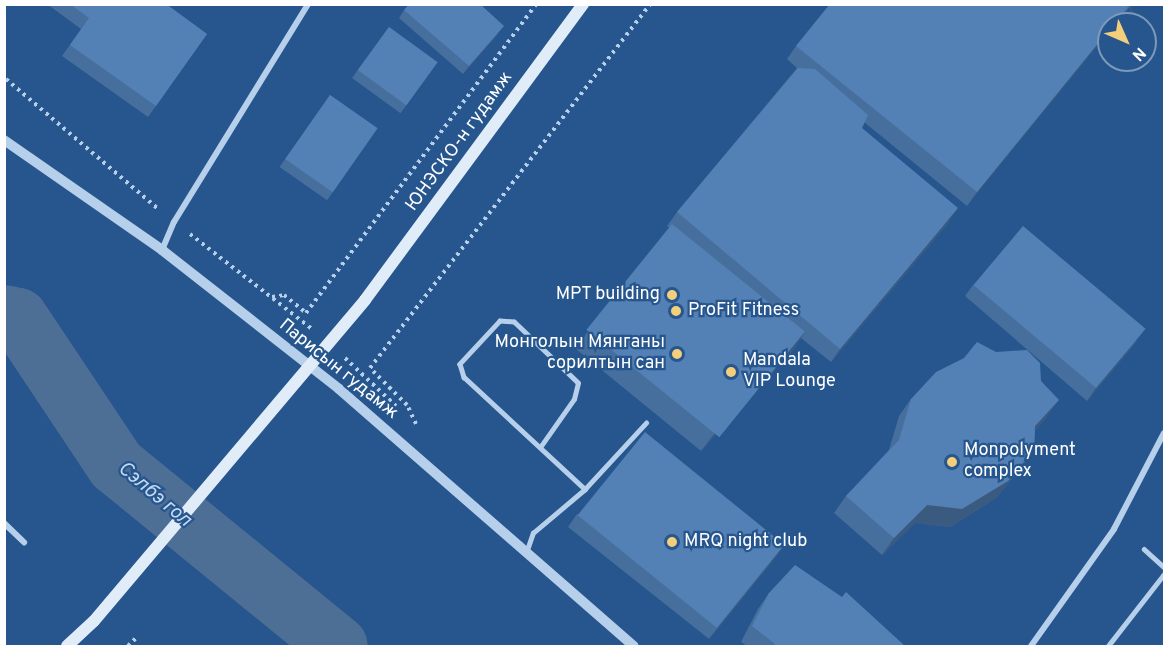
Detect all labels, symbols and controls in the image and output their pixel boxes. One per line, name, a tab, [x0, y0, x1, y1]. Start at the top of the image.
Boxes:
north arrow	[1097, 12, 1157, 72]
text: N	[1127, 42, 1149, 64]
street label: ЮНЭСКО-н гудамж	[402, 68, 518, 216]
place label: MPT building	[555, 284, 660, 306]
marker: MPT building	[665, 288, 679, 302]
place label: ProFit Fitness	[688, 300, 799, 322]
marker: ProFit Fitness	[669, 304, 683, 318]
street label: Парисын гудамж	[274, 315, 402, 425]
place label: Монголын Мянганы сорилтын сан	[495, 333, 665, 376]
marker: Монголын Мянганы сорилтын сан	[670, 347, 684, 361]
place label: Mandala VIP Lounge	[743, 351, 836, 394]
marker: Mandala VIP Lounge	[724, 365, 738, 379]
place label: Monpolyment complex	[964, 441, 1076, 484]
marker: Monpolyment complex	[945, 455, 959, 469]
water label: Сэлбэ гол	[112, 457, 196, 533]
place label: MRQ night club	[684, 531, 807, 553]
marker: MRQ night club	[665, 535, 679, 549]

